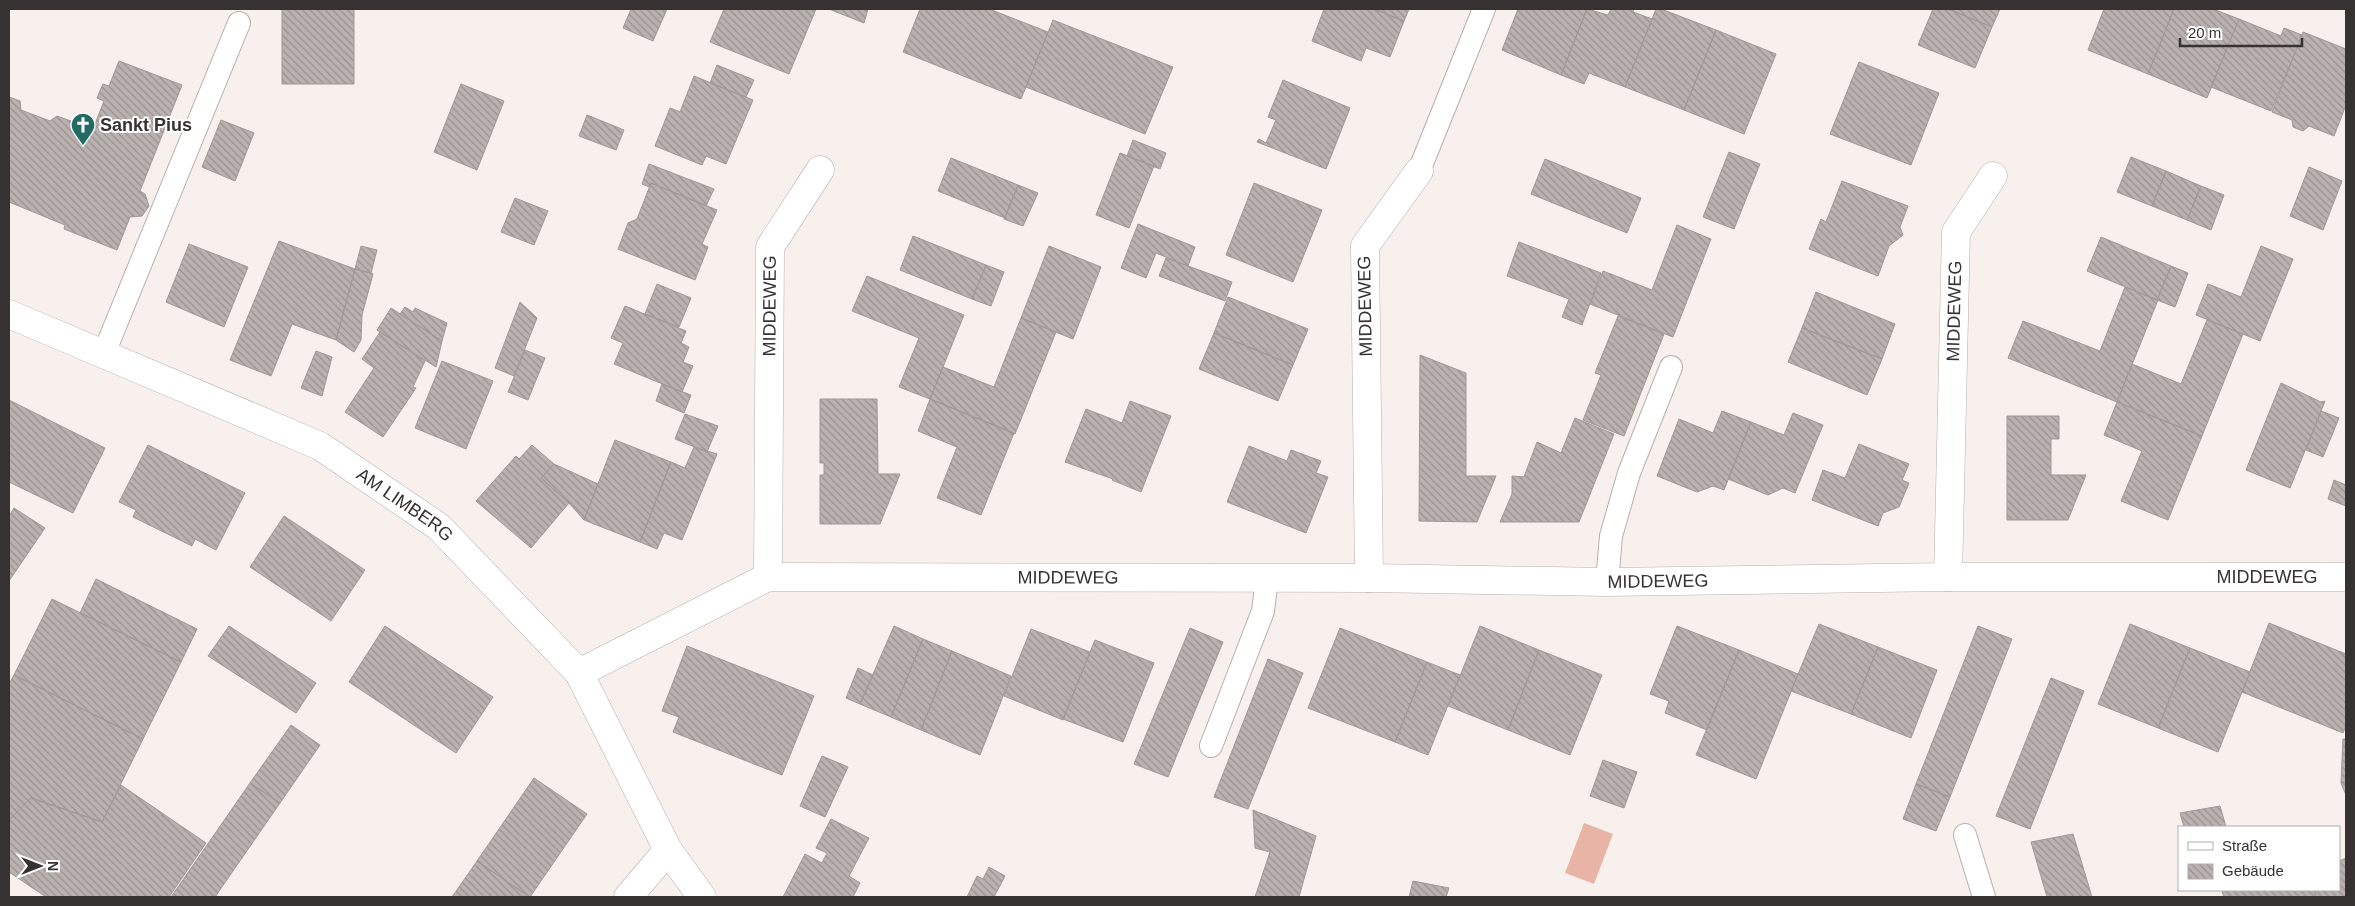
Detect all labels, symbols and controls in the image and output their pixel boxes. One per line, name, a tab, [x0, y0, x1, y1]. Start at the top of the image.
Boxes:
scale bar	[2180, 15, 2302, 47]
text: 20 m	[2188, 24, 2221, 41]
church icon: Sankt Pius	[70, 112, 96, 146]
place label: Sankt Pius	[100, 115, 192, 135]
street label: MIDDEWEG	[759, 255, 780, 357]
street label: MIDDEWEG	[1354, 255, 1376, 357]
street label: MIDDEWEG	[1943, 260, 1965, 362]
street label: AM LIMBERG	[353, 464, 457, 545]
street label: MIDDEWEG	[1017, 567, 1119, 588]
street label: MIDDEWEG	[2216, 567, 2317, 587]
street label: MIDDEWEG	[1607, 571, 1709, 592]
legend	[2178, 826, 2340, 891]
text: Straße	[2222, 837, 2267, 854]
north arrow	[15, 841, 65, 891]
text: N	[45, 861, 61, 871]
text: Gebäude	[2222, 862, 2284, 879]

